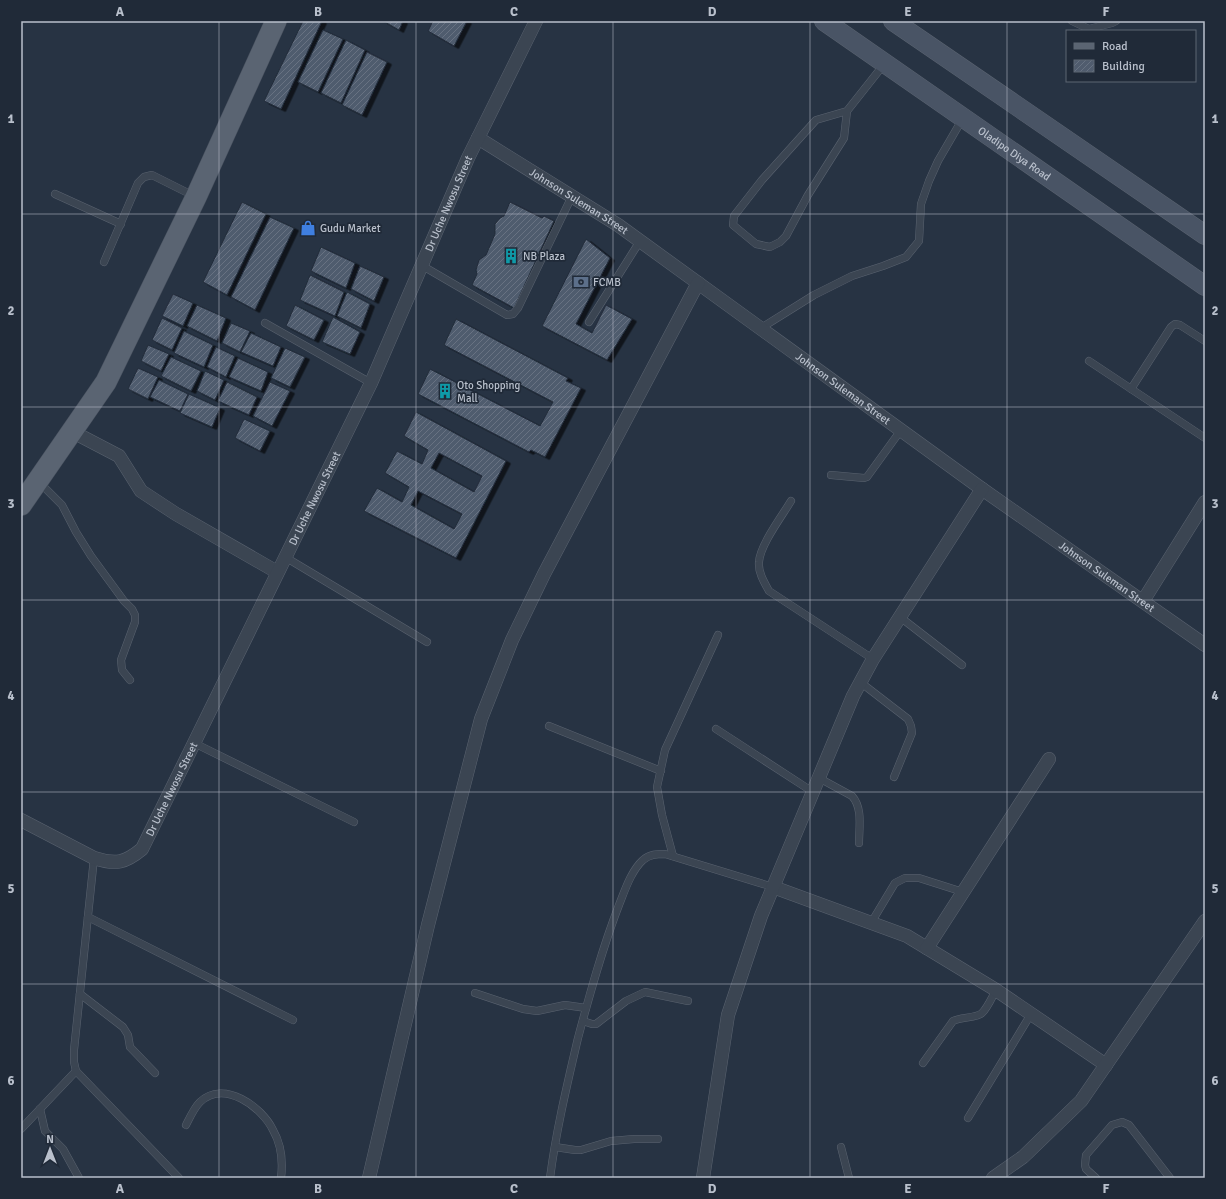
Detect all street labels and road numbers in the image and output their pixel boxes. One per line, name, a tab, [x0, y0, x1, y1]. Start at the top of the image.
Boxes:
street label: Oladipo Diya Road	[975, 124, 1053, 184]
street label: Dr Uche Nwosu Street	[422, 153, 475, 254]
street label: Johnson Suleman Street	[527, 166, 631, 237]
street label: Johnson Suleman Street	[793, 350, 893, 428]
street label: Dr Uche Nwosu Street	[286, 449, 343, 548]
street label: Johnson Suleman Street	[1056, 539, 1157, 615]
street label: Dr Uche Nwosu Street	[143, 740, 201, 838]

